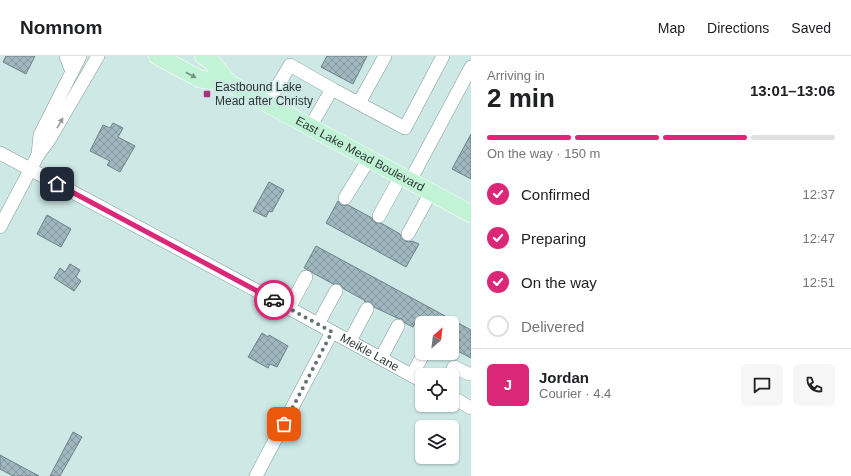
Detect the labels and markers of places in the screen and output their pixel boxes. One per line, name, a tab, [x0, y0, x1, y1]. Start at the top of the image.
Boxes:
place label: Eastbound Lake Mead after Christy	[215, 80, 313, 108]
marker: Eastbound Lake Mead after Christy	[202, 89, 212, 99]
pin	[40, 167, 74, 201]
pin	[267, 407, 301, 441]

